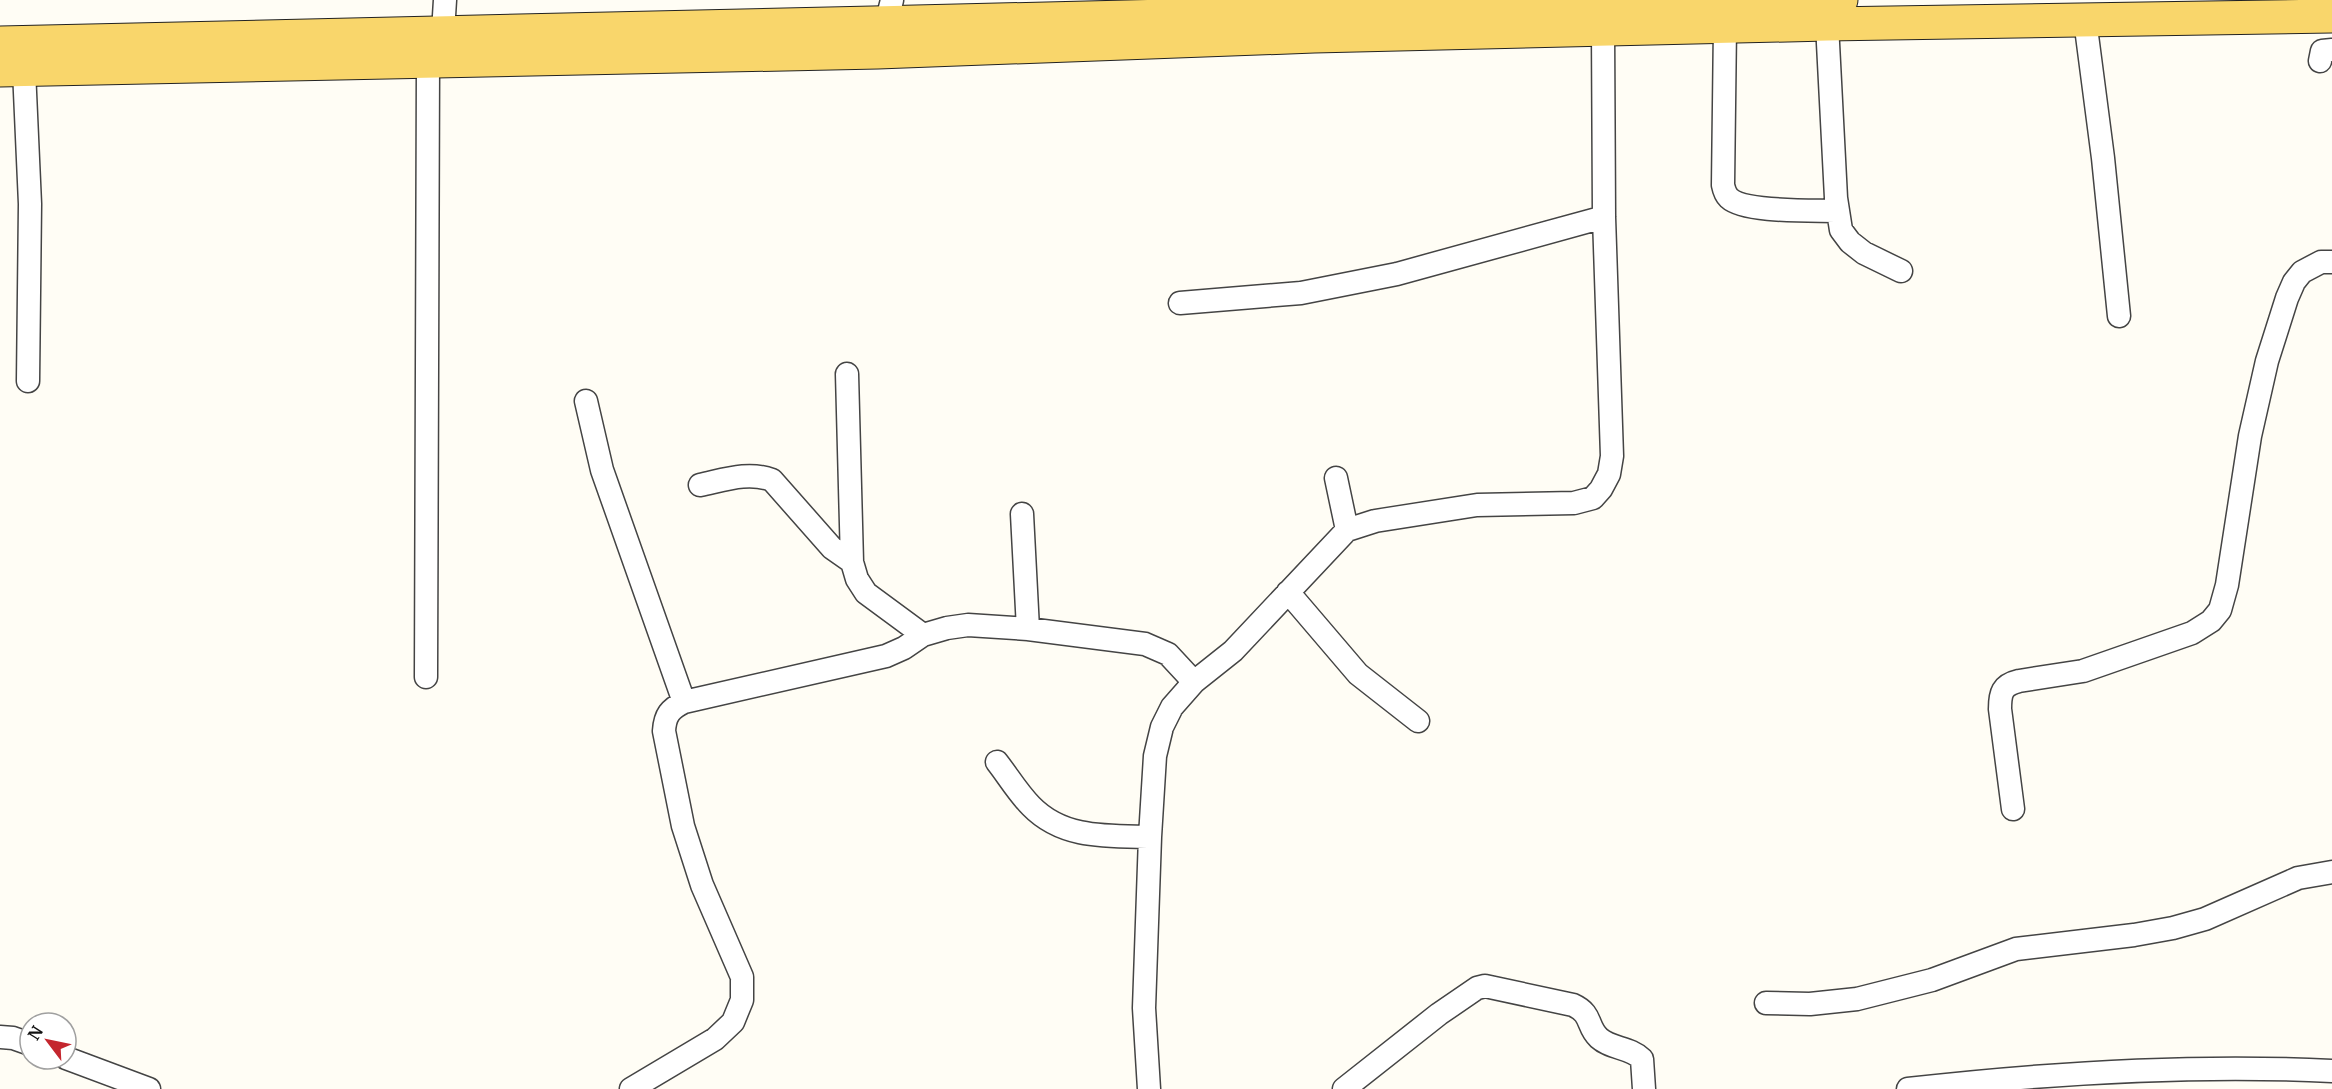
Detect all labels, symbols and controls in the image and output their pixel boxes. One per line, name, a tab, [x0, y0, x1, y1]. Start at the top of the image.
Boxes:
north arrow	[18, 1011, 78, 1071]
text: N	[23, 1022, 47, 1044]

